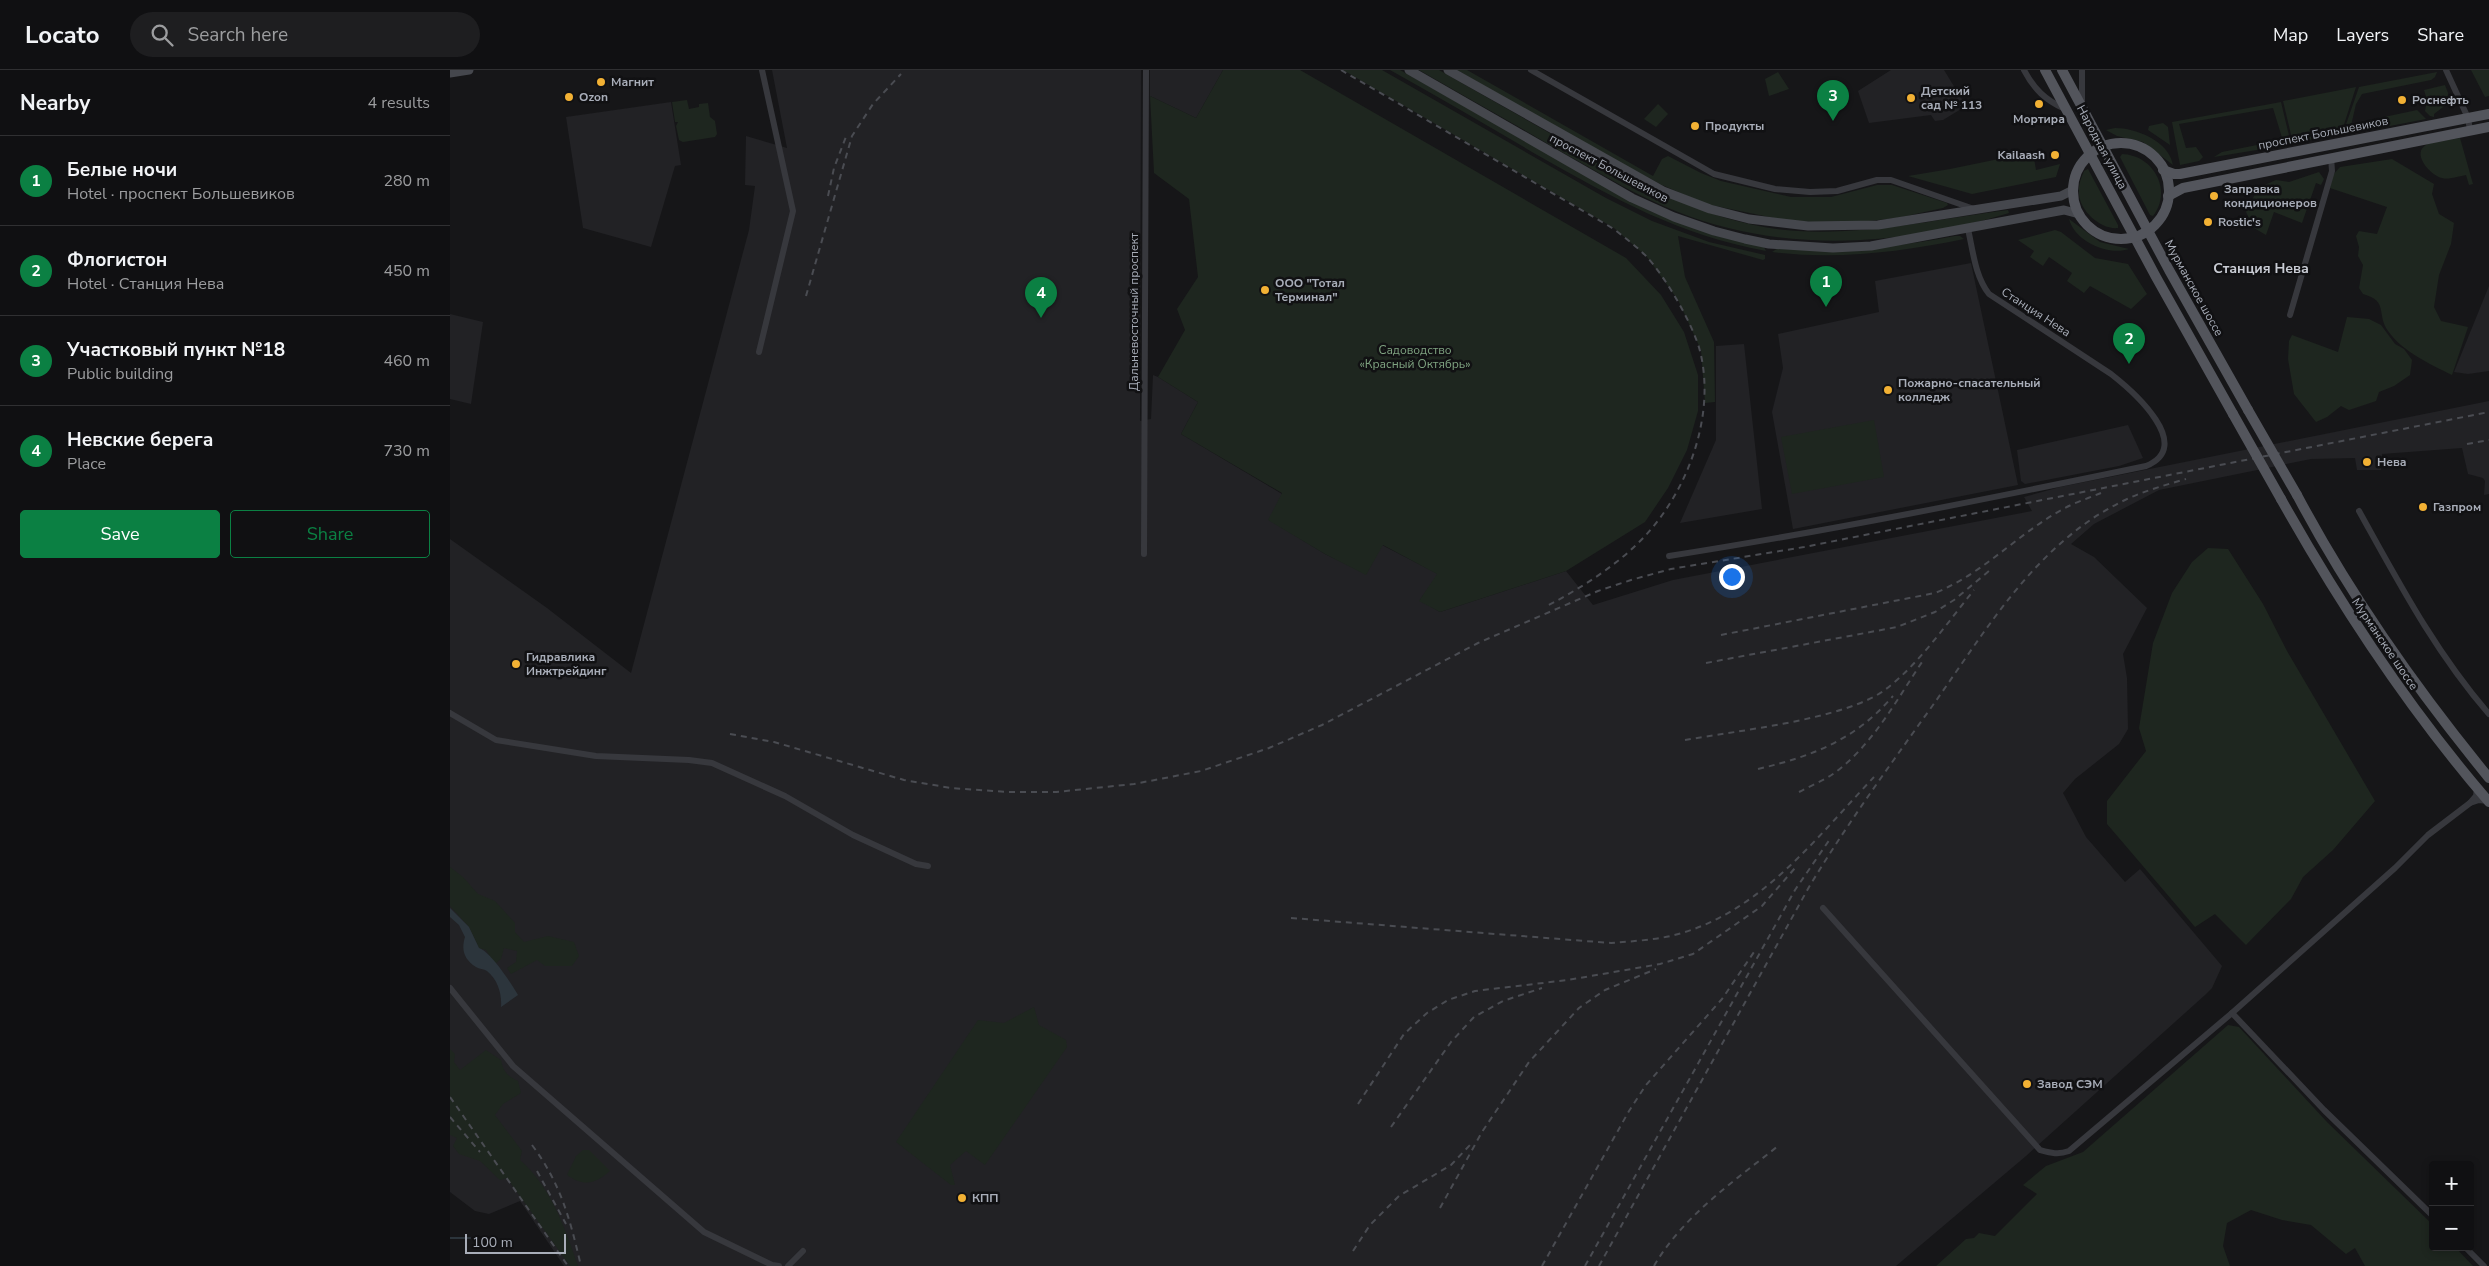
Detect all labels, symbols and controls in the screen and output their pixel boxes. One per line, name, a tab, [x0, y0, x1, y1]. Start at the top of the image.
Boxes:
search box	[130, 12, 480, 57]
text: Locato	[25, 19, 100, 51]
icon: search	[148, 21, 176, 49]
text: Search here	[188, 22, 288, 48]
text: Map	[2273, 23, 2308, 47]
text: Layers	[2336, 23, 2389, 47]
text: Share	[2417, 23, 2464, 47]
place label: Магнит	[611, 74, 654, 90]
marker: Магнит	[595, 76, 607, 88]
pin: 3	[1817, 80, 1849, 121]
place label: Детский сад № 113	[1921, 83, 1982, 113]
text: Nearby	[20, 89, 90, 117]
place label: Ozon	[579, 89, 608, 105]
marker: Ozon	[563, 91, 575, 103]
text: 4 results	[368, 92, 430, 114]
marker: Детский сад № 113	[1905, 92, 1917, 104]
place label: Роснефть	[2412, 92, 2469, 108]
marker: Роснефть	[2396, 94, 2408, 106]
marker: Мортира	[2033, 98, 2045, 110]
street label: Народная улица	[2073, 102, 2131, 192]
place label: Мортира	[2013, 111, 2065, 127]
street label: проспект Большевиков	[2257, 112, 2390, 153]
place label: Продукты	[1705, 118, 1764, 134]
marker: Продукты	[1689, 120, 1701, 132]
street label: проспект Большевиков	[1547, 130, 1671, 206]
place label: Kailaash	[1998, 147, 2045, 163]
marker: Kailaash	[2049, 149, 2061, 161]
text: Белые ночи	[67, 157, 177, 183]
text: 1	[31, 170, 41, 192]
text: 280 m	[383, 170, 430, 192]
place label: Заправка кондиционеров	[2224, 181, 2317, 211]
text: Hotel · проспект Большевиков	[67, 183, 295, 205]
marker: Заправка кондиционеров	[2208, 190, 2220, 202]
place label: Rostic's	[2218, 214, 2261, 230]
marker: Rostic's	[2202, 216, 2214, 228]
street label: Дальневосточный проспект	[1126, 232, 1142, 391]
street label: Мурманское шоссе	[2161, 237, 2227, 339]
text: Флогистон	[67, 247, 167, 273]
district label: Станция Нева	[2213, 259, 2309, 278]
text: 2	[31, 260, 41, 282]
text: 450 m	[383, 260, 430, 282]
pin: 1	[1810, 266, 1842, 307]
text: Hotel · Станция Нева	[67, 273, 224, 295]
place label: ООО "Тотал Терминал"	[1275, 275, 1345, 305]
pin: 4	[1025, 277, 1057, 318]
marker: ООО "Тотал Терминал"	[1259, 284, 1271, 296]
street label: Станция Нева	[1998, 284, 2074, 340]
pin: 2	[2113, 323, 2145, 364]
text: Участковый пункт №18	[67, 337, 285, 363]
park label: Садоводство «Красный Октябрь»	[1359, 342, 1471, 372]
text: 3	[31, 350, 41, 372]
text: 460 m	[383, 350, 430, 372]
text: Public building	[67, 363, 173, 385]
place label: Пожарно-спасательный колледж	[1898, 375, 2041, 405]
marker: Пожарно-спасательный колледж	[1882, 384, 1894, 396]
text: Невские берега	[67, 427, 213, 453]
text: 4	[31, 440, 41, 462]
text: 730 m	[383, 440, 430, 462]
text: Place	[67, 453, 106, 475]
place label: Нева	[2377, 454, 2407, 470]
marker: Нева	[2361, 456, 2373, 468]
place label: Газпром	[2433, 499, 2481, 515]
marker: Газпром	[2417, 501, 2429, 513]
button: Save	[20, 510, 220, 558]
button: Share	[230, 510, 430, 558]
your location	[1719, 564, 1745, 590]
street label: Мурманское шоссе	[2348, 595, 2422, 693]
place label: Гидравлика Инжтрейдинг	[526, 649, 607, 679]
marker: Гидравлика Инжтрейдинг	[510, 658, 522, 670]
place label: Завод СЭМ	[2037, 1076, 2103, 1092]
marker: Завод СЭМ	[2021, 1078, 2033, 1090]
map controls	[2429, 1161, 2474, 1251]
button: +	[2429, 1161, 2474, 1206]
place label: КПП	[972, 1190, 999, 1206]
marker: КПП	[956, 1192, 968, 1204]
button: −	[2429, 1206, 2474, 1251]
scale bar	[465, 1231, 566, 1254]
text: 100 m	[472, 1233, 513, 1252]

